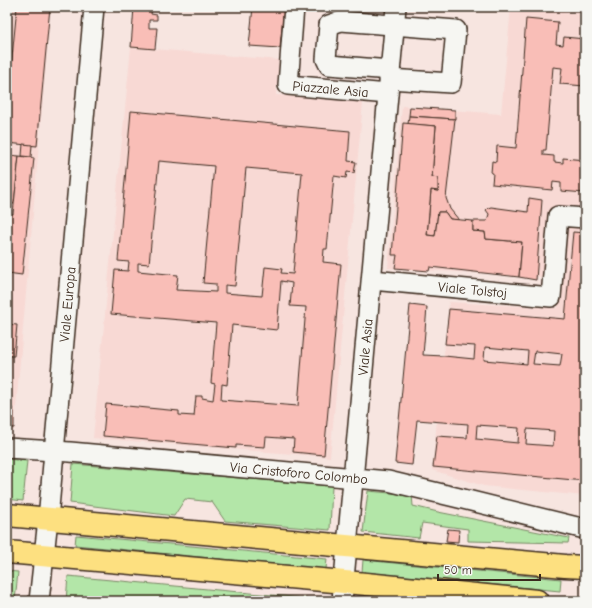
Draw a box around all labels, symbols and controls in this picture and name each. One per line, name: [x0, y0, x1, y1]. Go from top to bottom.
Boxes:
street label: Piazzale Asia: [292, 77, 369, 101]
street label: Viale Europa: [55, 266, 79, 343]
street label: Viale Tolstoj: [437, 278, 508, 301]
street label: Viale Asia: [354, 318, 376, 376]
street label: Via Cristoforo Colombo: [229, 458, 369, 488]
scale bar: [438, 556, 540, 582]
text: 50 m: [444, 563, 472, 577]

